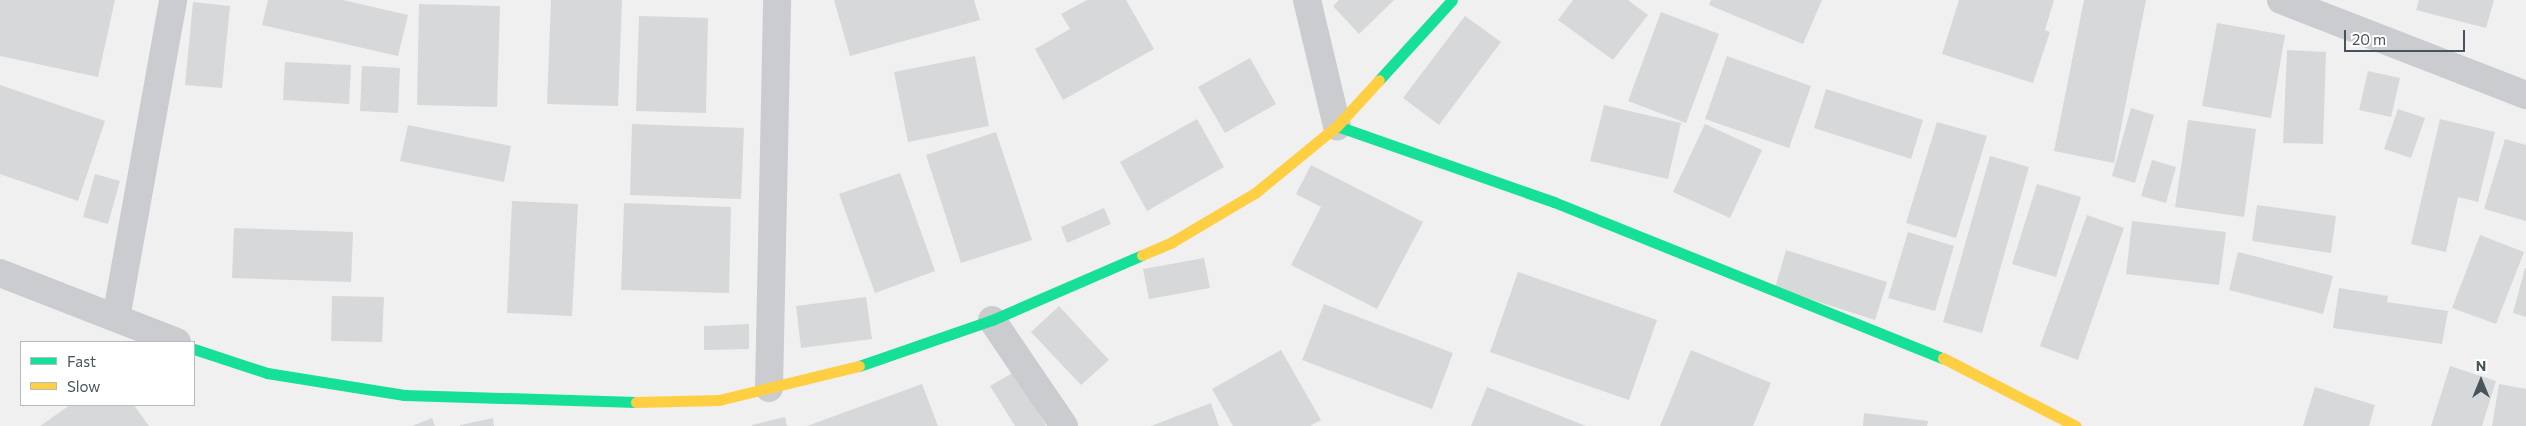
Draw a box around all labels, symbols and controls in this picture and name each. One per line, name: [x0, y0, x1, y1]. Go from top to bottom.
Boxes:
scale bar: [2346, 20, 2467, 52]
text: 20 m: [2352, 30, 2386, 48]
legend: [20, 341, 195, 406]
text: Fast: [67, 352, 96, 370]
north arrow: [2456, 356, 2506, 406]
text: N: [2476, 357, 2486, 374]
text: Slow: [67, 377, 100, 395]

